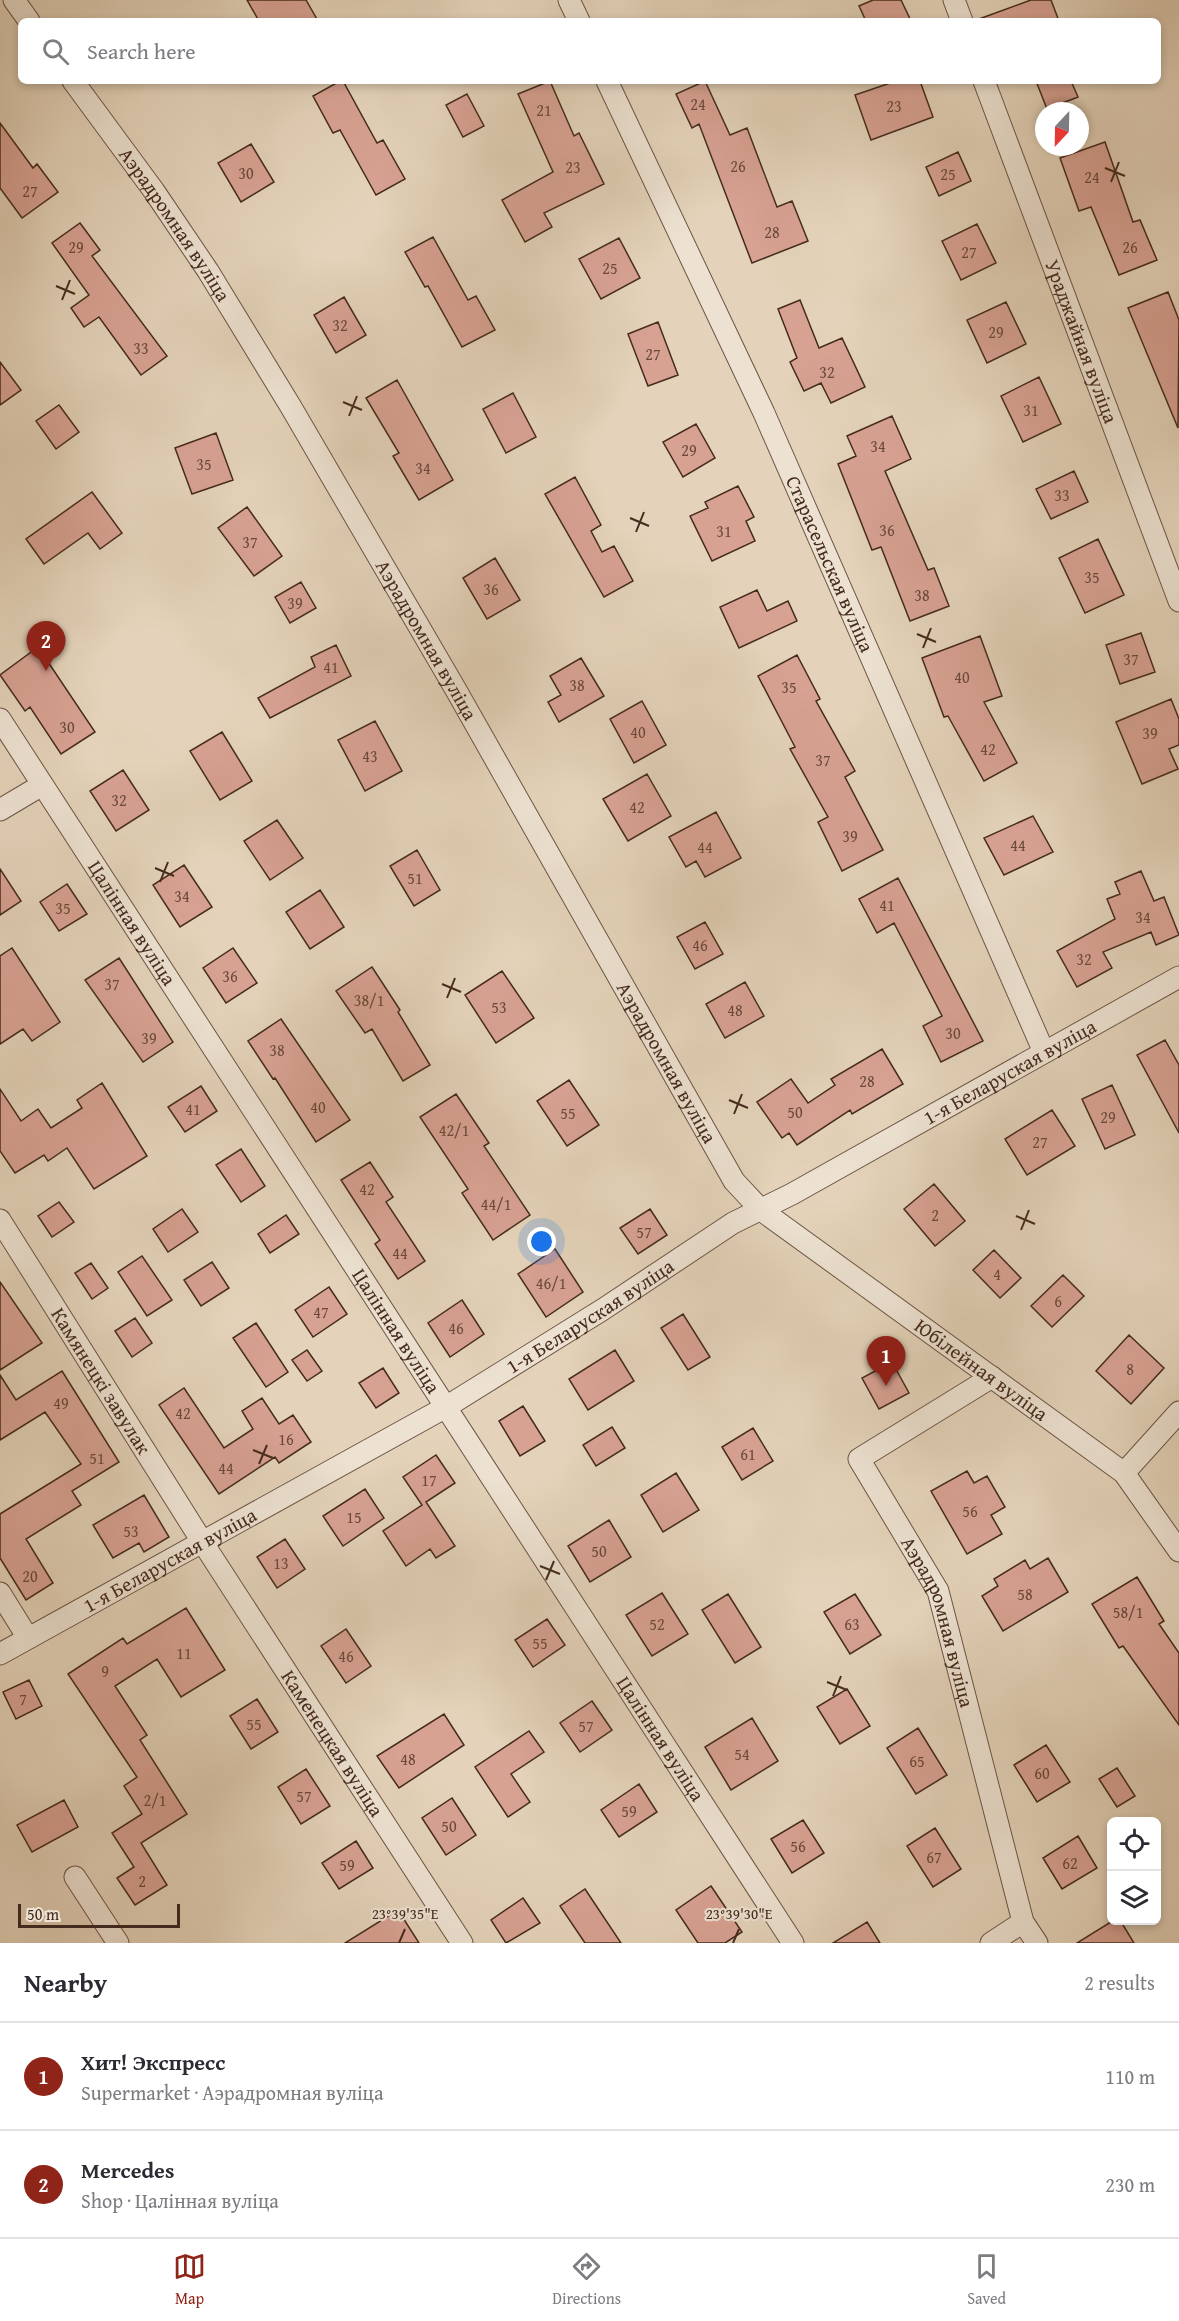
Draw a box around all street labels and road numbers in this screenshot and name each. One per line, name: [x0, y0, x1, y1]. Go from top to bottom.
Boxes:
street label: Аэрадромная вуліца: [112, 141, 238, 307]
street label: Ураджайная вуліца: [1038, 255, 1126, 428]
street label: Старасельская вуліца: [779, 471, 882, 657]
street label: Аэрадромная вуліца: [369, 554, 485, 726]
street label: Цалінная вуліца: [81, 854, 184, 991]
street label: Аэрадромная вуліца: [610, 976, 725, 1149]
street label: 1-я Беларуская вуліца: [918, 1011, 1102, 1132]
street label: 1-я Беларуская вуліца: [500, 1251, 680, 1380]
street label: Цалінная вуліца: [346, 1262, 448, 1399]
street label: Камянецкі завулак: [44, 1302, 159, 1460]
street label: Юбілейная вуліца: [909, 1311, 1055, 1428]
street label: 1-я Беларуская вуліца: [77, 1500, 262, 1619]
street label: Аэрадромная вуліца: [894, 1530, 982, 1711]
street label: Каменецкая вуліца: [275, 1664, 392, 1823]
street label: Цалінная вуліца: [610, 1670, 713, 1807]

